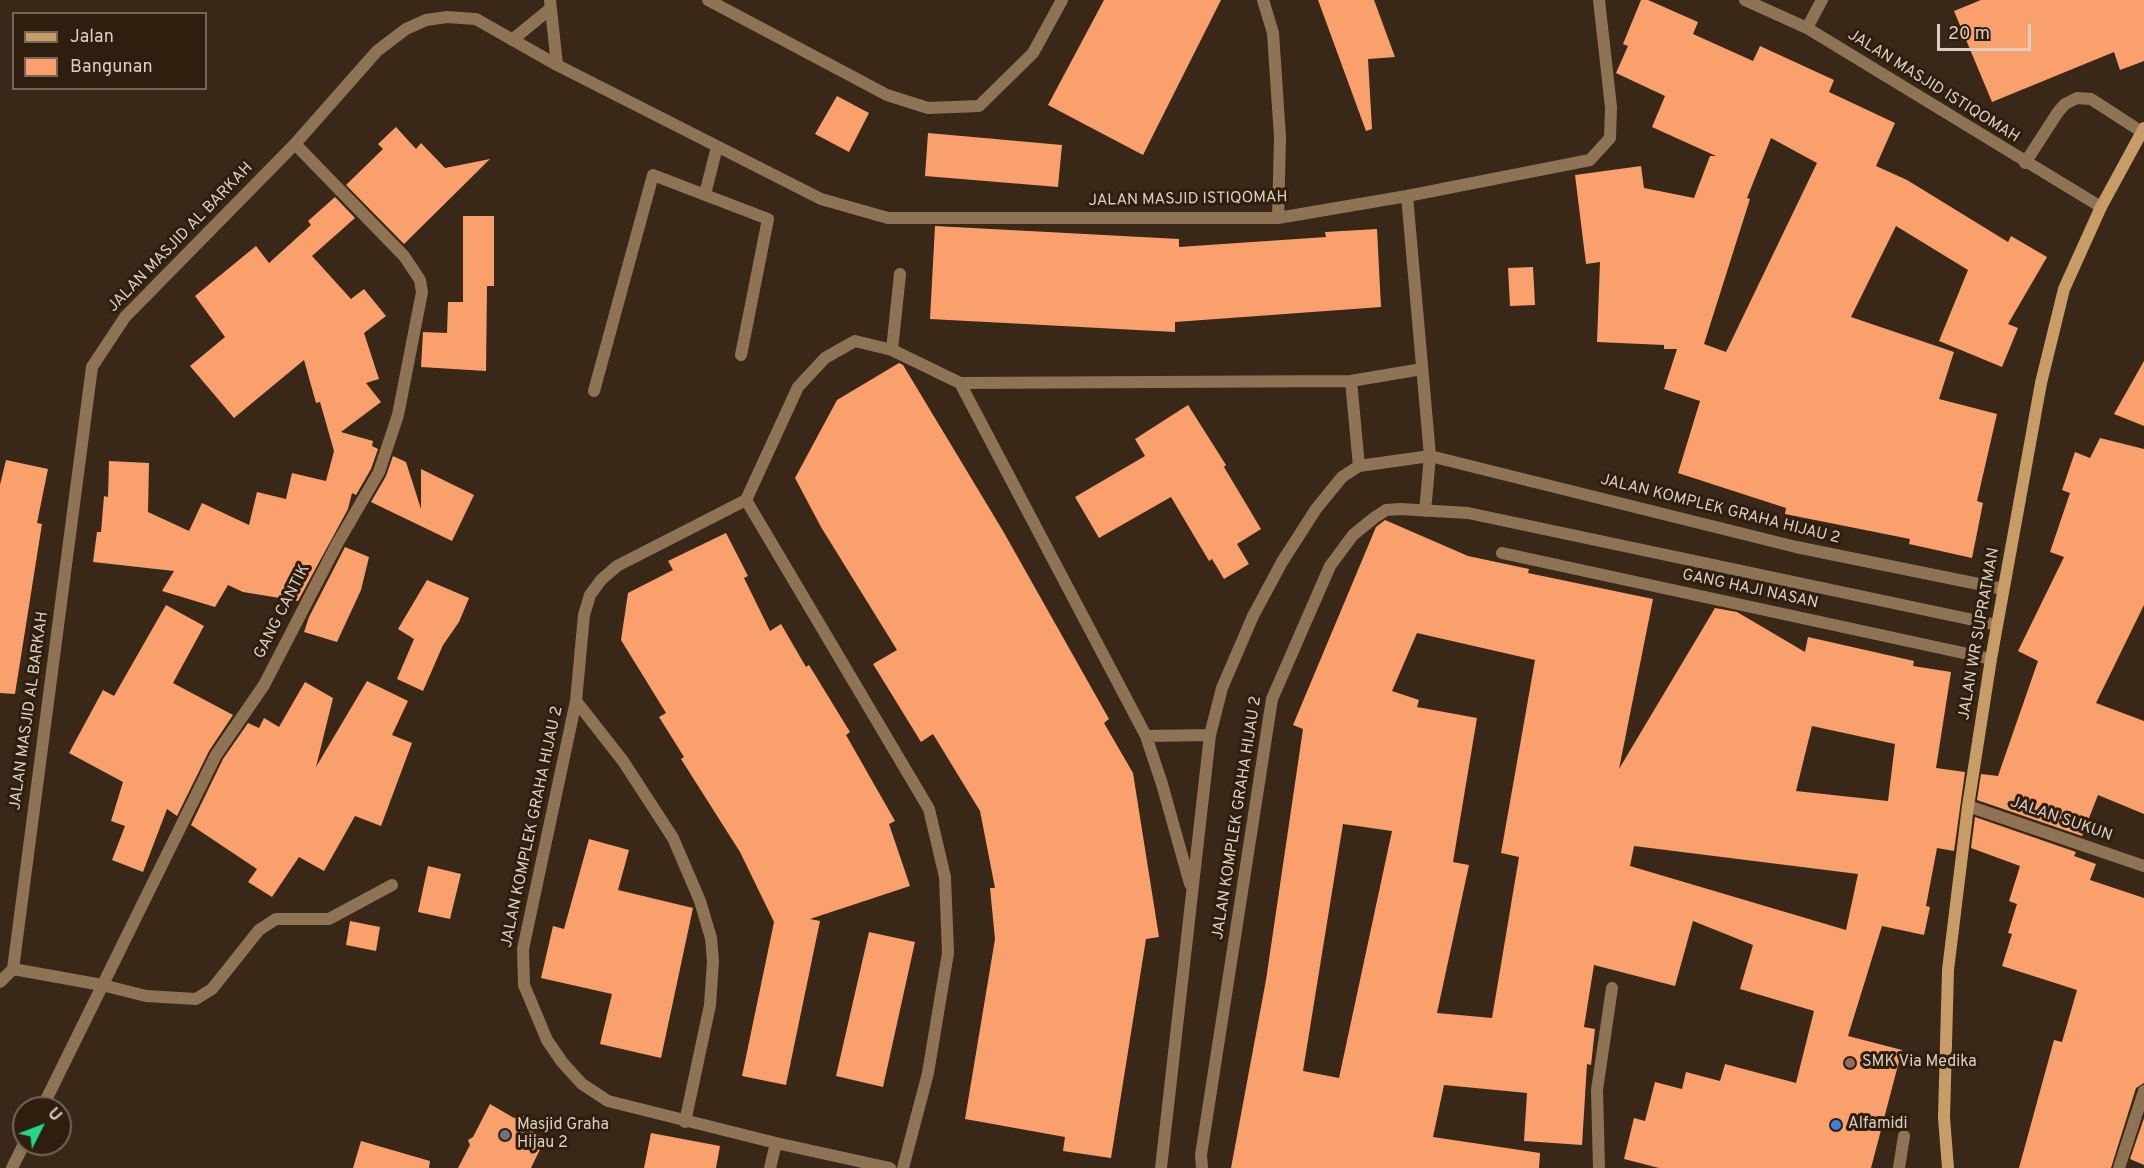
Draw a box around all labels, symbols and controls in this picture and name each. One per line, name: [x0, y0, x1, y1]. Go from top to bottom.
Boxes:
legend: [12, 12, 207, 90]
scale bar: [1940, 12, 2034, 50]
text: 20 m: [1948, 23, 1990, 46]
text: Jalan: [70, 26, 114, 49]
street label: JALAN MASJID ISTIQOMAH: [1843, 26, 2023, 148]
text: Bangunan: [70, 56, 153, 79]
street label: JALAN MASJID AL BARKAH: [104, 159, 258, 317]
street label: JALAN MASJID ISTIQOMAH: [1088, 189, 1288, 211]
street label: JALAN KOMPLEK GRAHA HIJAU 2: [1598, 471, 1842, 549]
street label: JALAN WR SUPRATMAN: [1955, 546, 2005, 722]
street label: GANG CANTIK: [251, 562, 315, 662]
street label: GANG HAJI NASAN: [1680, 566, 1820, 614]
street label: JALAN MASJID AL BARKAH: [7, 610, 53, 812]
street label: JALAN KOMPLEK GRAHA HIJAU 2: [1209, 695, 1267, 941]
street label: JALAN KOMPLEK GRAHA HIJAU 2: [498, 704, 568, 950]
street label: JALAN SUKUN: [2007, 794, 2115, 846]
place label: SMK Via Medika: [1862, 1053, 1977, 1073]
marker: SMK Via Medika: [1843, 1056, 1857, 1070]
north arrow: [12, 1096, 72, 1156]
text: U: [43, 1104, 65, 1126]
place label: Alfamidi: [1848, 1115, 1908, 1135]
place label: Masjid Graha Hijau 2: [517, 1116, 609, 1154]
marker: Alfamidi: [1829, 1118, 1843, 1132]
marker: Masjid Graha Hijau 2: [498, 1128, 512, 1142]

